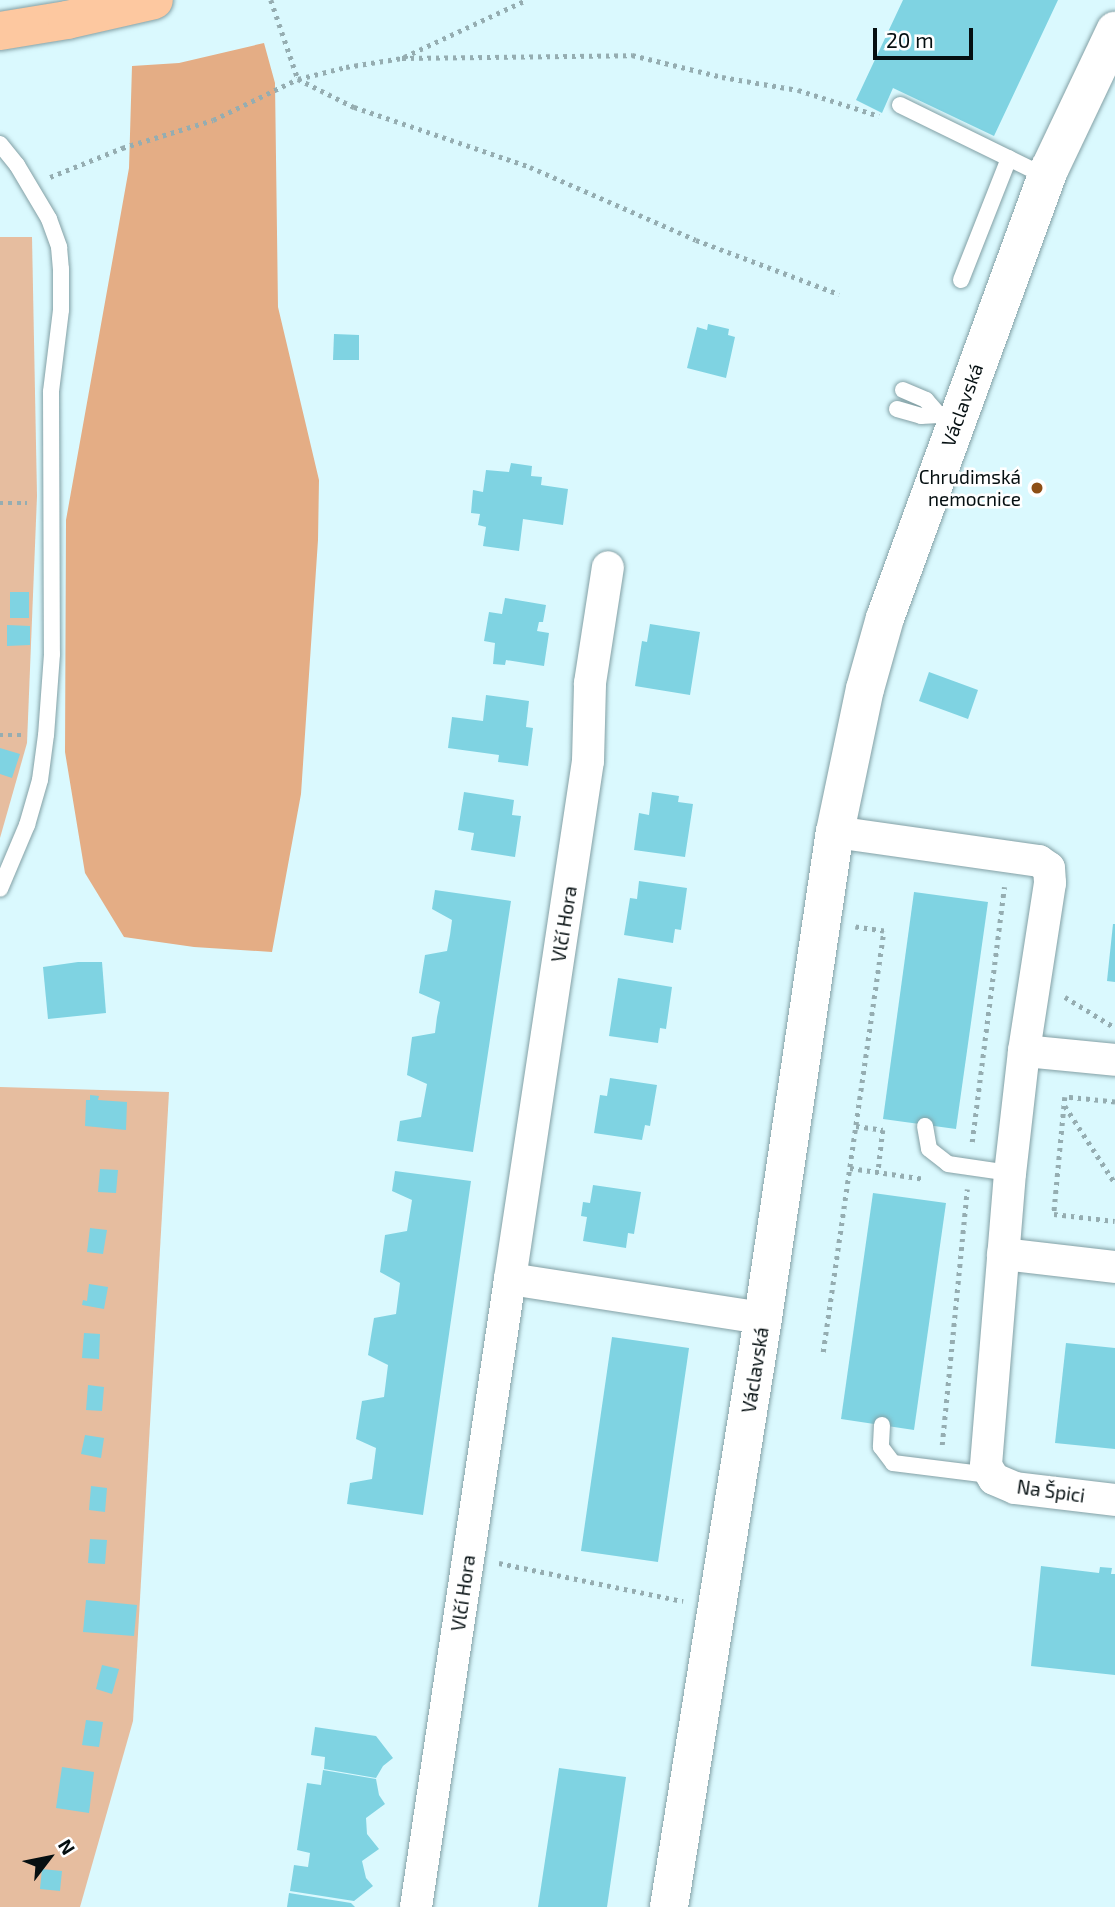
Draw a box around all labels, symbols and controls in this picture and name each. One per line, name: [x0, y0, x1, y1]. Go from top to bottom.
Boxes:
scale bar: [877, 14, 977, 58]
text: 20 m: [886, 27, 934, 52]
street label: Václavská: [936, 360, 988, 450]
place label: Chrudimská nemocnice: [919, 466, 1021, 510]
marker: Chrudimská nemocnice: [1027, 478, 1047, 498]
street label: Vlčí Hora: [547, 884, 581, 964]
street label: Václavská: [737, 1325, 773, 1415]
street label: Na Špici: [1016, 1475, 1086, 1507]
street label: Vlčí Hora: [446, 1553, 480, 1633]
north arrow: [14, 1823, 84, 1893]
text: N: [54, 1835, 81, 1859]

